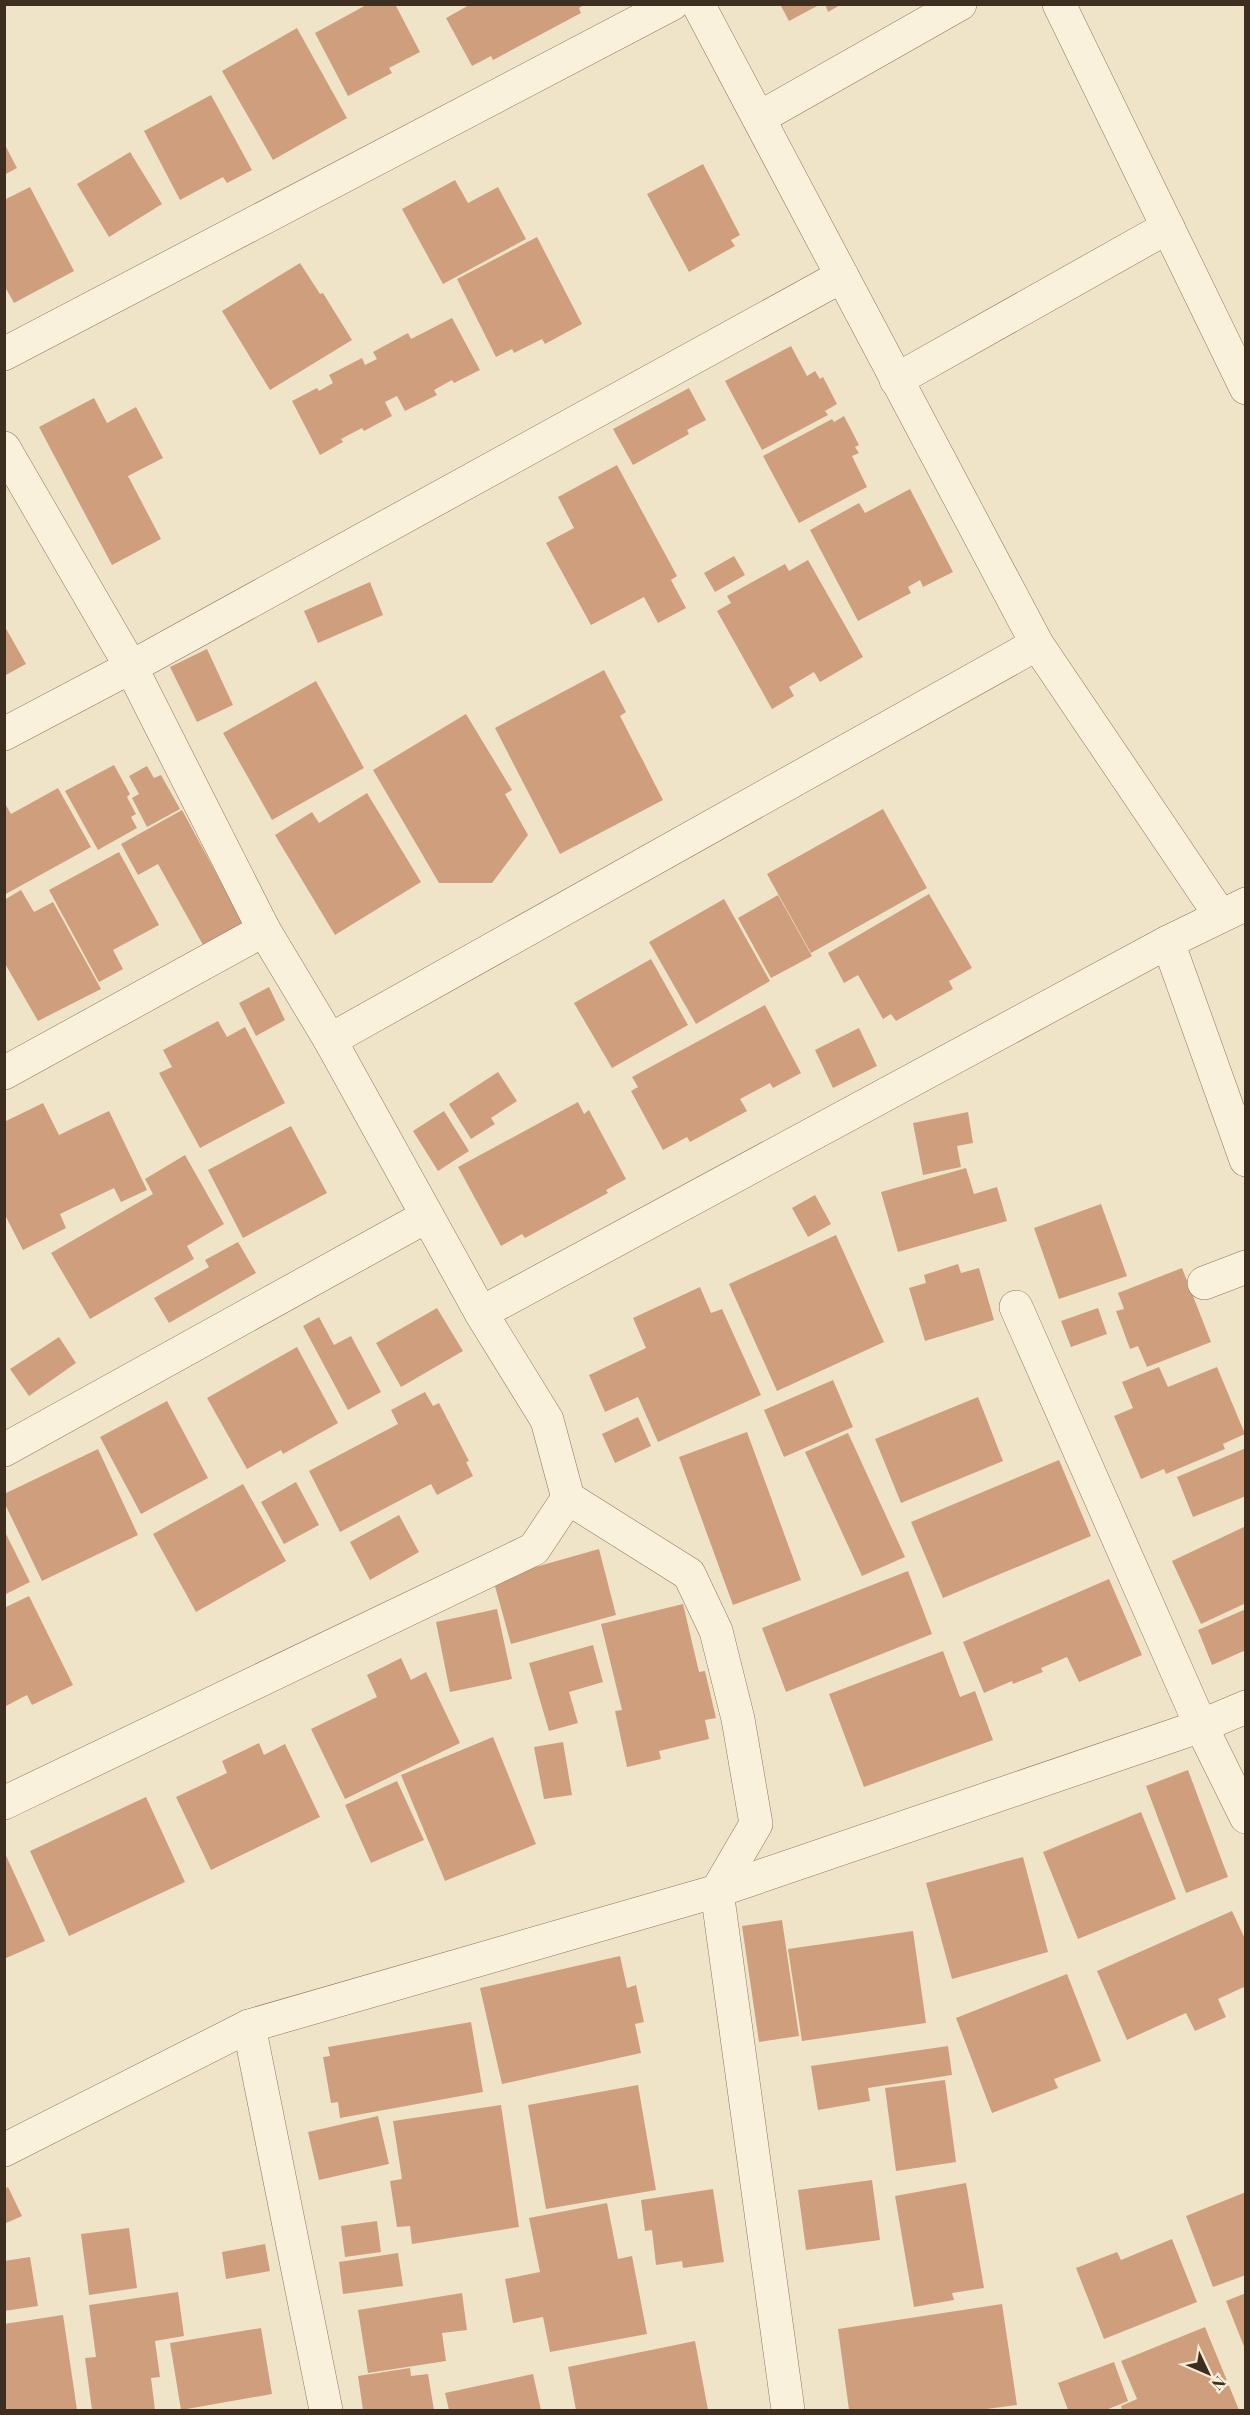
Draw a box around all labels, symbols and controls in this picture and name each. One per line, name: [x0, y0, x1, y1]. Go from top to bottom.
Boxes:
north arrow: [1178, 2343, 1238, 2403]
text: N: [1207, 2372, 1231, 2396]

